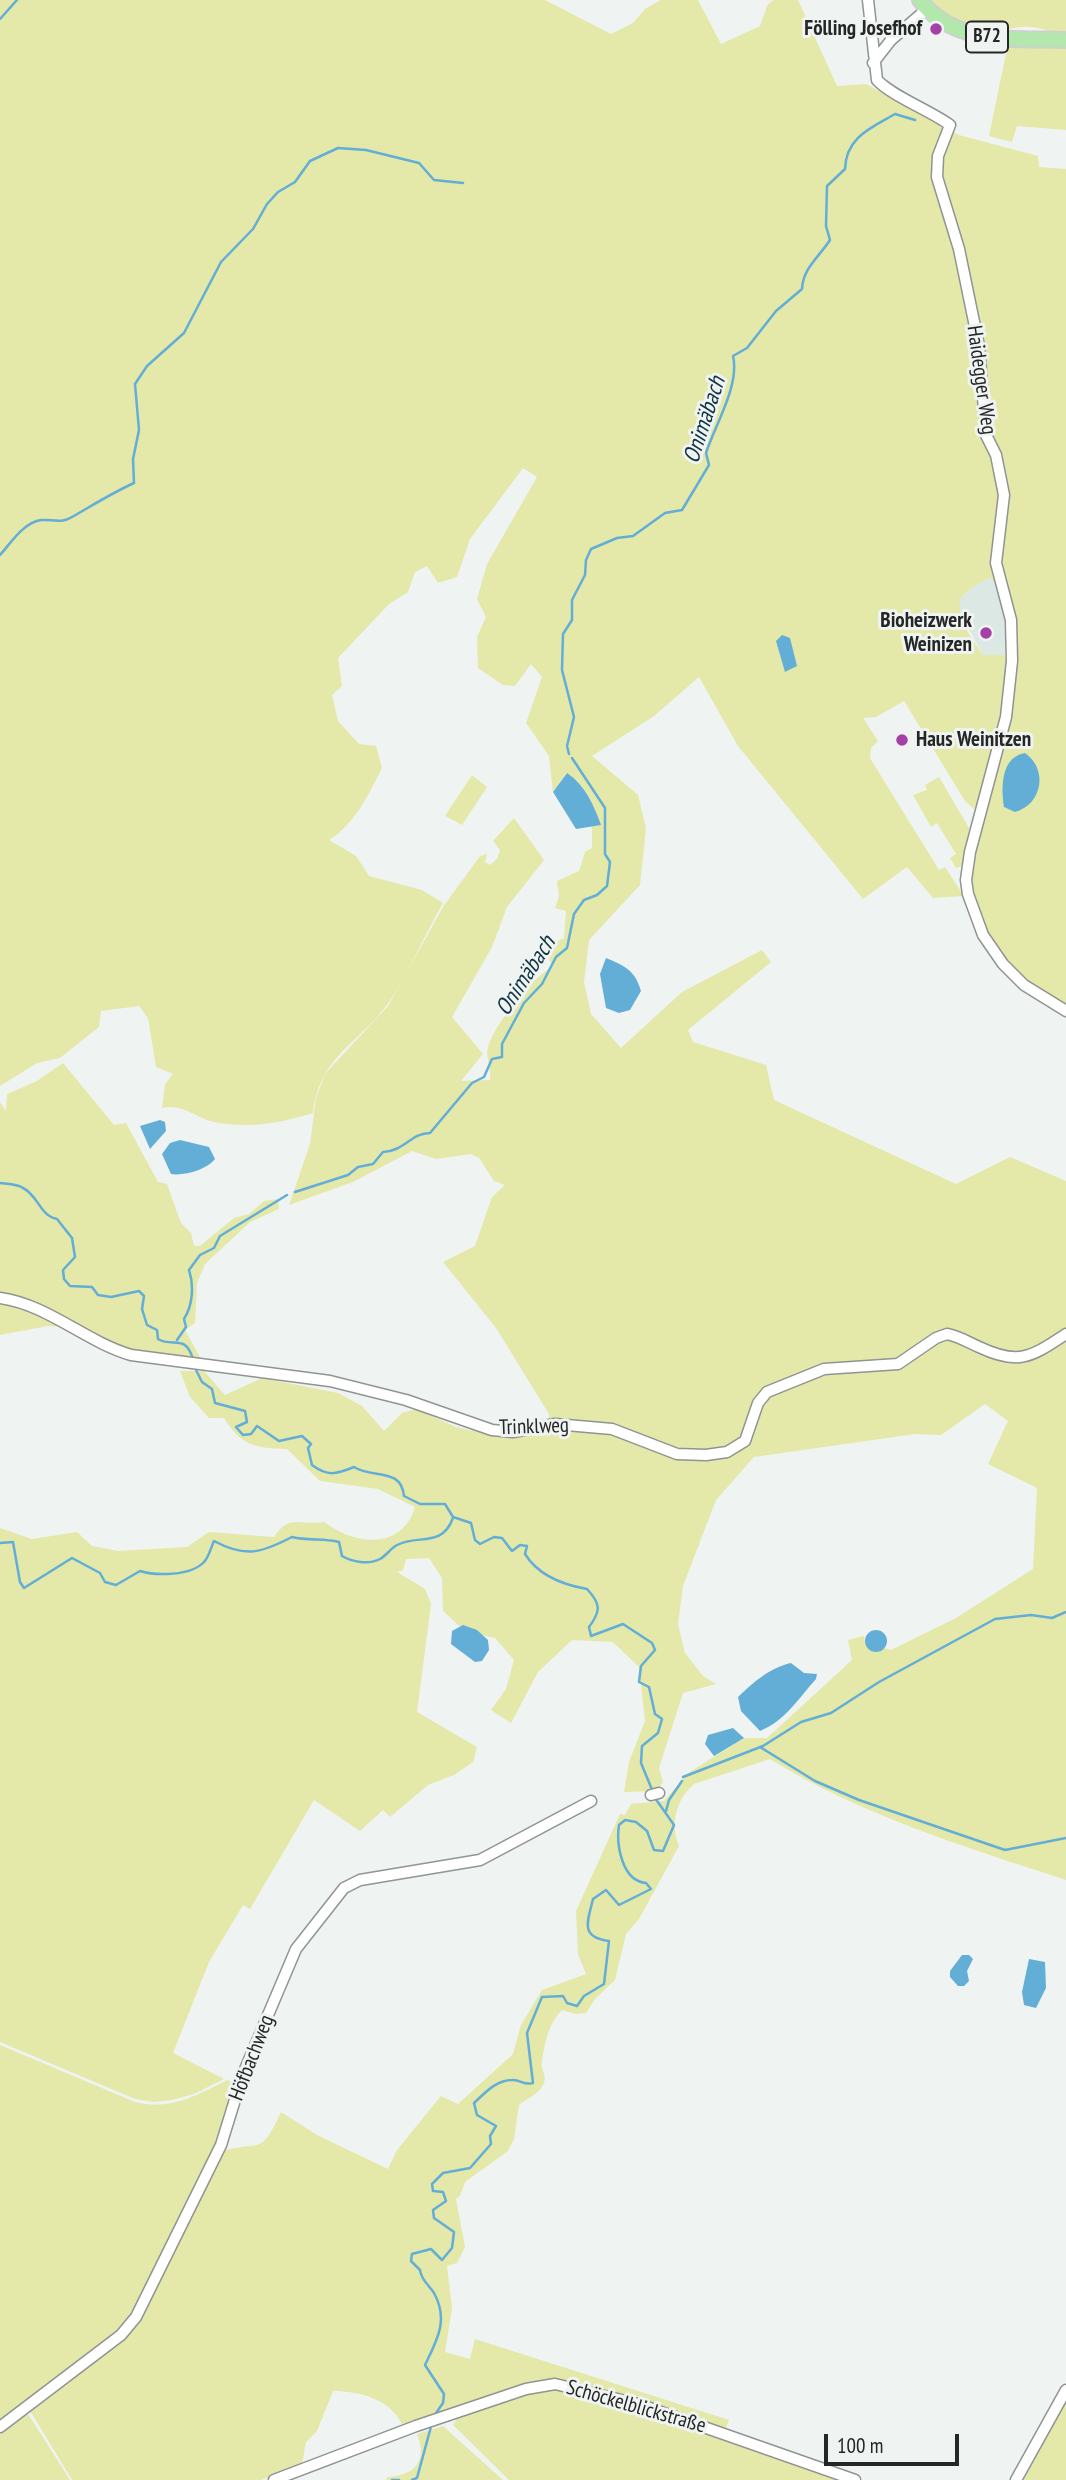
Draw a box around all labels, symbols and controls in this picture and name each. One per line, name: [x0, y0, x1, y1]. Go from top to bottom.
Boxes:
place label: Fölling Josefhof: [804, 16, 922, 42]
marker: Fölling Josefhof: [928, 21, 944, 37]
road number: B72: [966, 22, 1008, 52]
street label: Haidegger Weg: [961, 324, 1001, 436]
water label: Onimäbach: [678, 373, 732, 467]
place label: Bioheizwerk Weinizen: [880, 608, 972, 658]
marker: Bioheizwerk Weinizen: [978, 625, 994, 641]
place label: Haus Weinitzen: [916, 727, 1031, 753]
marker: Haus Weinitzen: [894, 732, 910, 748]
water label: Onimäbach: [490, 931, 562, 1021]
street label: Trinklweg: [499, 1413, 569, 1441]
street label: Höfbachweg: [224, 2012, 280, 2104]
street label: Schöckelblickstraße: [563, 2375, 709, 2439]
scale bar: [828, 2420, 963, 2464]
text: 100 m: [837, 2432, 883, 2459]

